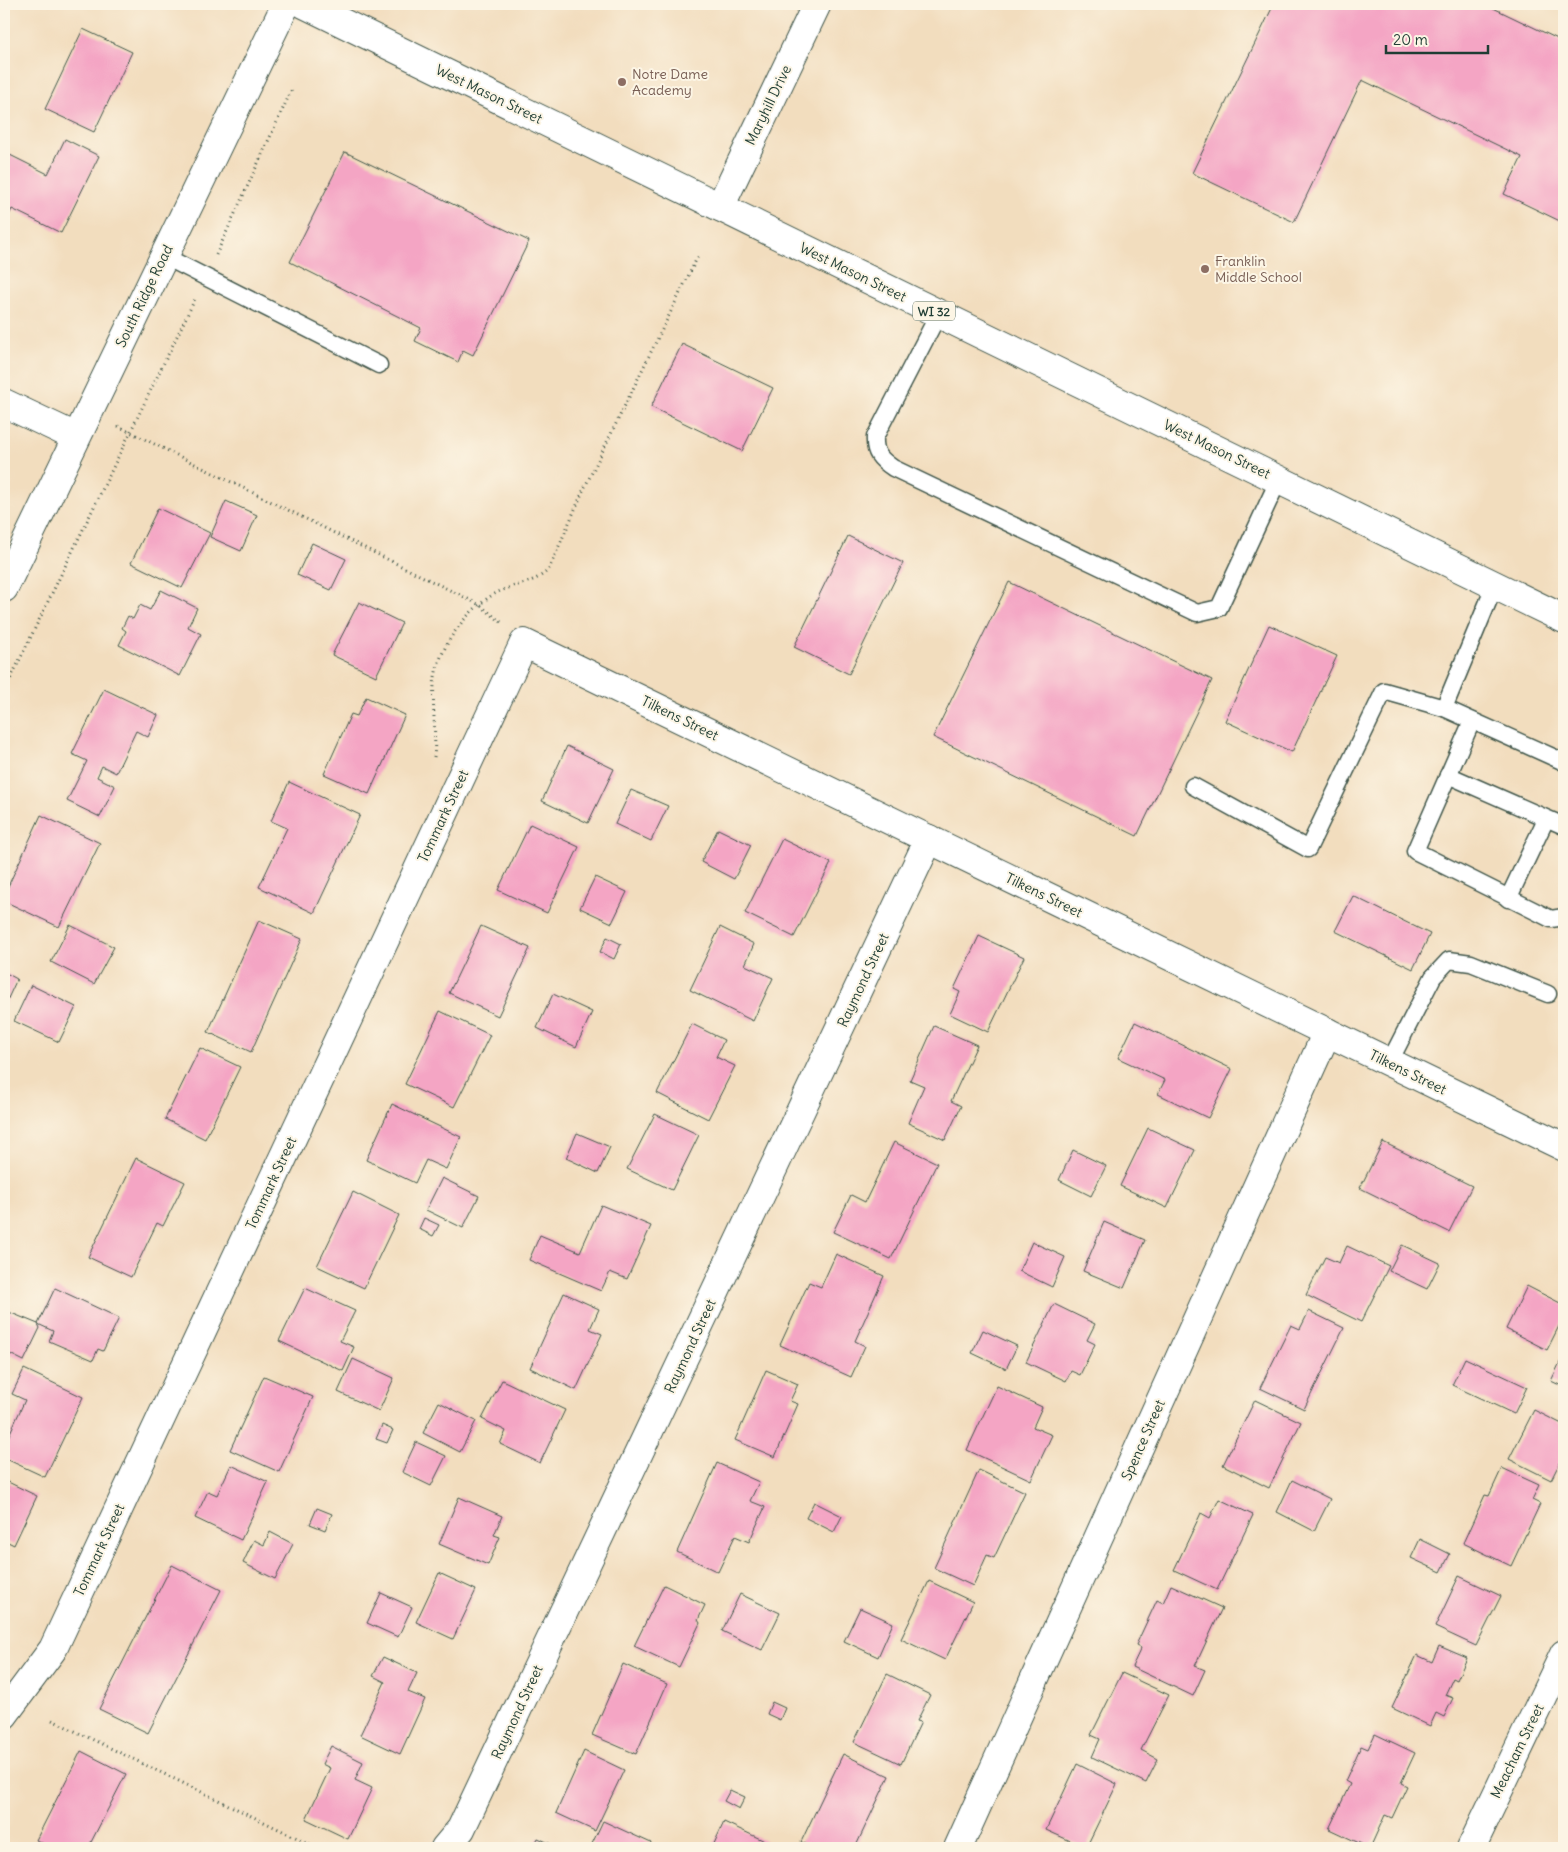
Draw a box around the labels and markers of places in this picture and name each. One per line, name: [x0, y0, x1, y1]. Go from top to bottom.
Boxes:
place label: Notre Dame Academy: [632, 65, 708, 99]
marker: Notre Dame Academy: [616, 76, 628, 88]
place label: Franklin Middle School: [1215, 252, 1302, 286]
marker: Franklin Middle School: [1199, 263, 1211, 275]

